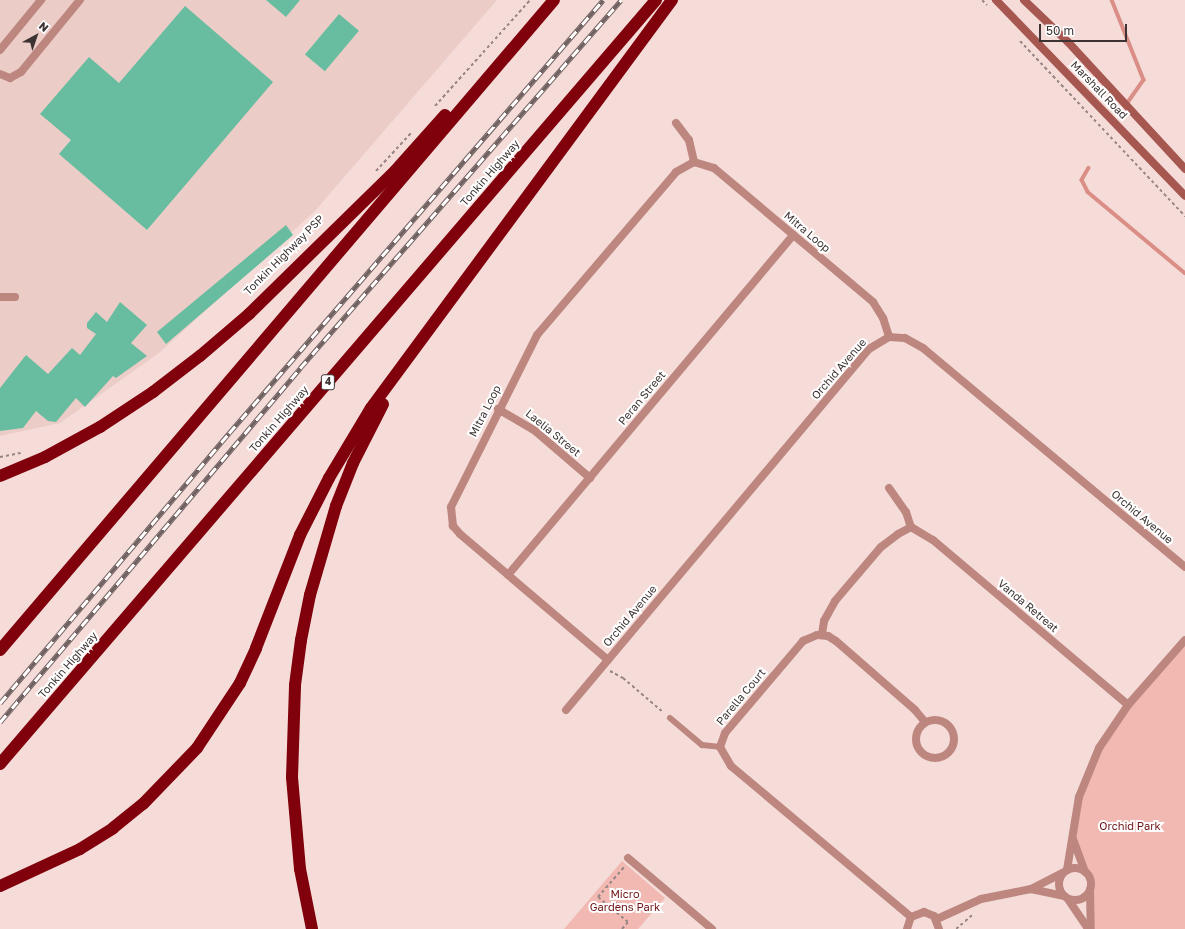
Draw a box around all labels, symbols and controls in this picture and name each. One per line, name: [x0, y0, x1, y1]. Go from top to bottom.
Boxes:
north arrow: [16, 16, 56, 56]
scale bar: [1041, 16, 1129, 42]
text: N: [37, 19, 51, 34]
text: 50 m: [1046, 23, 1074, 38]
street label: Marshall Road: [1068, 58, 1130, 122]
street label: Tonkin Highway: [458, 137, 522, 209]
street label: Mitra Loop: [781, 209, 833, 255]
street label: Tonkin Highway PSP: [241, 212, 327, 298]
street label: Orchid Avenue: [809, 336, 869, 402]
street label: Peran Street: [616, 368, 668, 428]
road number: 4: [320, 374, 336, 390]
street label: Tonkin Highway: [247, 383, 311, 455]
street label: Mitra Loop: [466, 383, 504, 439]
street label: Laelia Street: [523, 407, 583, 459]
street label: Orchid Avenue: [1109, 487, 1175, 547]
street label: Vanda Retreat: [995, 577, 1061, 635]
street label: Orchid Avenue: [600, 583, 660, 649]
street label: Tonkin Highway: [36, 629, 100, 701]
street label: Parella Court: [714, 666, 768, 728]
park label: Orchid Park: [1099, 819, 1161, 833]
park label: Micro Gardens Park: [590, 888, 660, 914]

